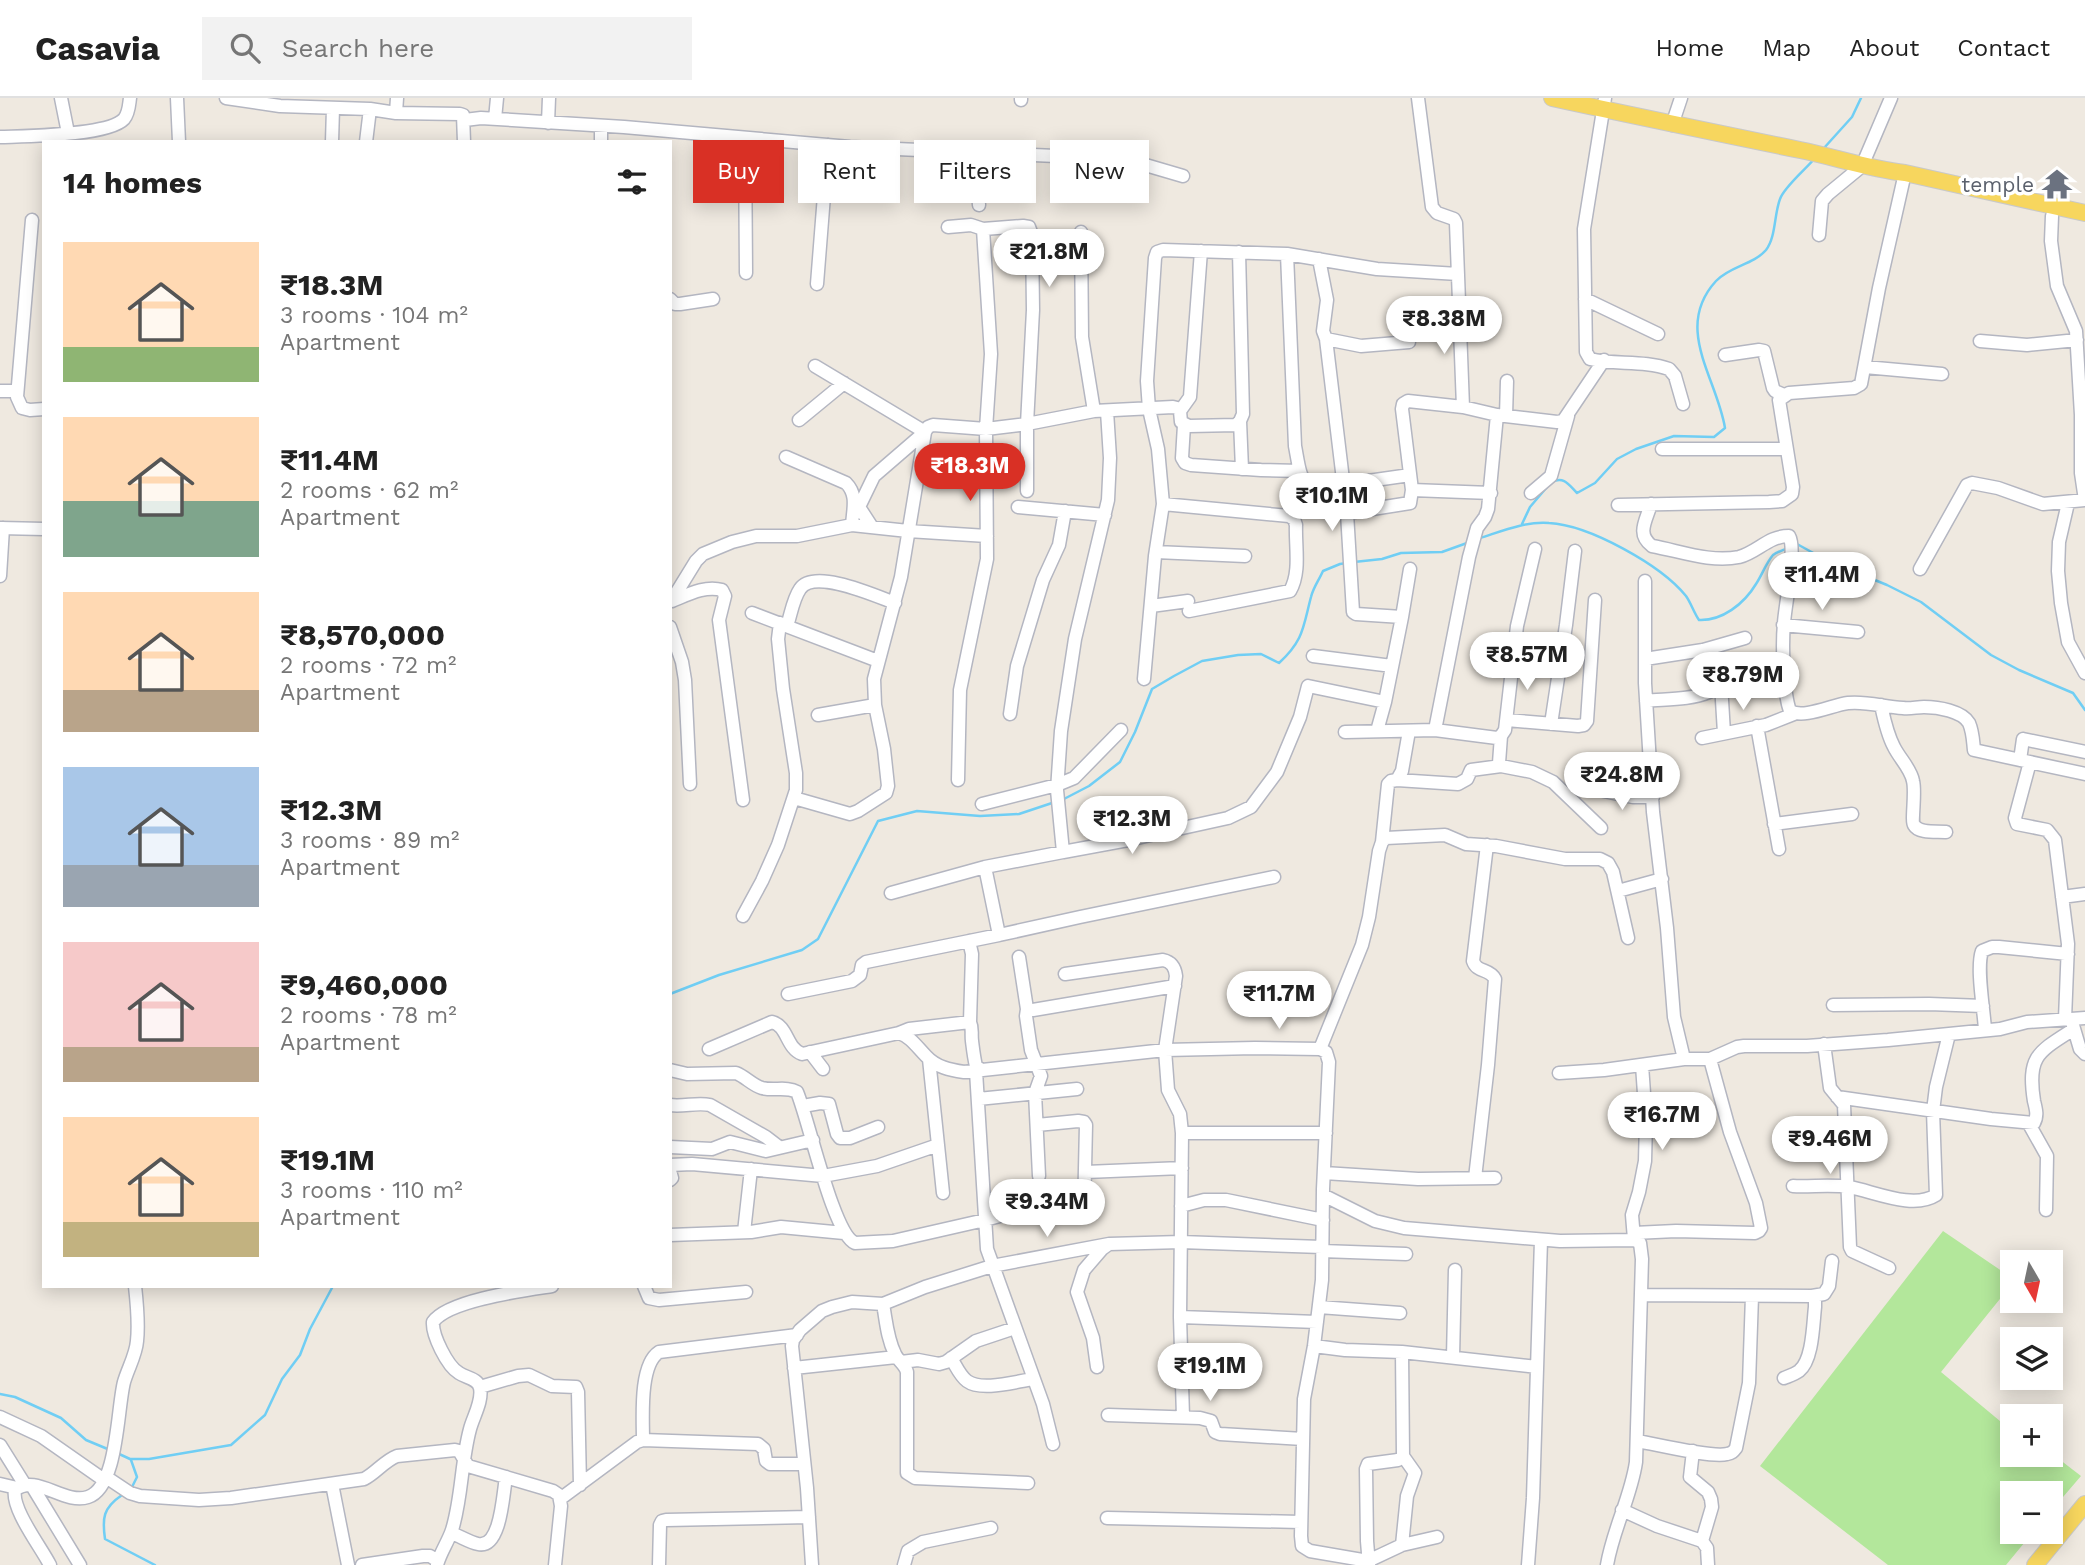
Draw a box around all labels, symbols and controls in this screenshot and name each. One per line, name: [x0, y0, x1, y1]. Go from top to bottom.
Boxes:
search box: [202, 17, 692, 80]
text: Casavia: [35, 29, 160, 68]
icon: search: [226, 29, 264, 67]
text: Search here: [282, 33, 434, 63]
text: Home: [1656, 34, 1724, 62]
text: Map: [1762, 34, 1811, 62]
text: About: [1849, 34, 1919, 62]
text: Contact: [1957, 34, 2050, 62]
chip: Buy: [693, 140, 784, 203]
chip: Rent: [798, 140, 900, 203]
chip: Filters: [914, 140, 1036, 203]
chip: New: [1050, 140, 1149, 203]
icon: filters: [613, 163, 651, 201]
text: 14 homes: [63, 165, 202, 200]
temple icon: temple: [2040, 167, 2074, 201]
place label: temple: [1961, 172, 2034, 197]
pin: ₹21.8M: [992, 230, 1106, 289]
text: ₹21.8M: [1009, 238, 1089, 265]
text: ₹18.3M: [280, 267, 384, 302]
icon: home: [119, 270, 203, 354]
pin: ₹8.38M: [1387, 296, 1501, 356]
text: 3 rooms · 104 m²: [280, 302, 468, 329]
text: ₹8.38M: [1402, 305, 1486, 332]
text: Apartment: [280, 329, 400, 356]
text: ₹11.4M: [280, 442, 379, 477]
pin: ₹18.3M: [913, 444, 1027, 503]
icon: home: [119, 445, 203, 529]
text: ₹18.3M: [930, 452, 1010, 479]
pin: ₹10.1M: [1275, 474, 1389, 533]
text: 2 rooms · 62 m²: [280, 477, 458, 504]
text: ₹10.1M: [1295, 482, 1369, 509]
text: Apartment: [280, 504, 400, 531]
pin: ₹11.4M: [1765, 552, 1879, 612]
text: ₹11.4M: [1784, 561, 1860, 588]
text: ₹8,570,000: [280, 617, 445, 652]
icon: home: [119, 620, 203, 704]
pin: ₹8.57M: [1470, 632, 1584, 692]
text: ₹8.57M: [1486, 641, 1568, 668]
text: 2 rooms · 72 m²: [280, 652, 456, 679]
pin: ₹8.79M: [1686, 652, 1800, 712]
text: ₹8.79M: [1702, 661, 1784, 688]
text: Apartment: [280, 679, 400, 706]
pin: ₹24.8M: [1565, 752, 1679, 812]
text: ₹24.8M: [1580, 761, 1664, 788]
text: ₹12.3M: [280, 792, 383, 827]
icon: home: [119, 795, 203, 879]
pin: ₹12.3M: [1075, 796, 1189, 856]
text: ₹12.3M: [1093, 805, 1171, 832]
text: 3 rooms · 89 m²: [280, 827, 459, 854]
text: Apartment: [280, 854, 400, 881]
text: ₹9,460,000: [280, 967, 448, 1002]
icon: home: [119, 970, 203, 1054]
pin: ₹11.7M: [1222, 972, 1336, 1031]
text: ₹11.7M: [1243, 980, 1315, 1007]
text: 2 rooms · 78 m²: [280, 1002, 457, 1029]
text: Apartment: [280, 1029, 400, 1056]
pin: ₹16.7M: [1605, 1093, 1719, 1152]
text: ₹16.7M: [1624, 1101, 1700, 1128]
pin: ₹9.46M: [1773, 1116, 1887, 1176]
text: ₹9.46M: [1788, 1125, 1872, 1152]
text: ₹19.1M: [280, 1142, 375, 1177]
icon: home: [119, 1145, 203, 1229]
text: 3 rooms · 110 m²: [280, 1177, 463, 1204]
pin: ₹9.34M: [990, 1180, 1104, 1239]
text: ₹9.34M: [1005, 1188, 1089, 1215]
text: Apartment: [280, 1204, 400, 1231]
north arrow: [2000, 1250, 2063, 1312]
map controls: [2000, 1250, 2063, 1544]
button: layers: [2000, 1327, 2063, 1390]
pin: ₹19.1M: [1153, 1344, 1267, 1403]
text: ₹19.1M: [1174, 1352, 1246, 1379]
button: +: [2000, 1404, 2063, 1467]
button: −: [2000, 1481, 2063, 1544]

